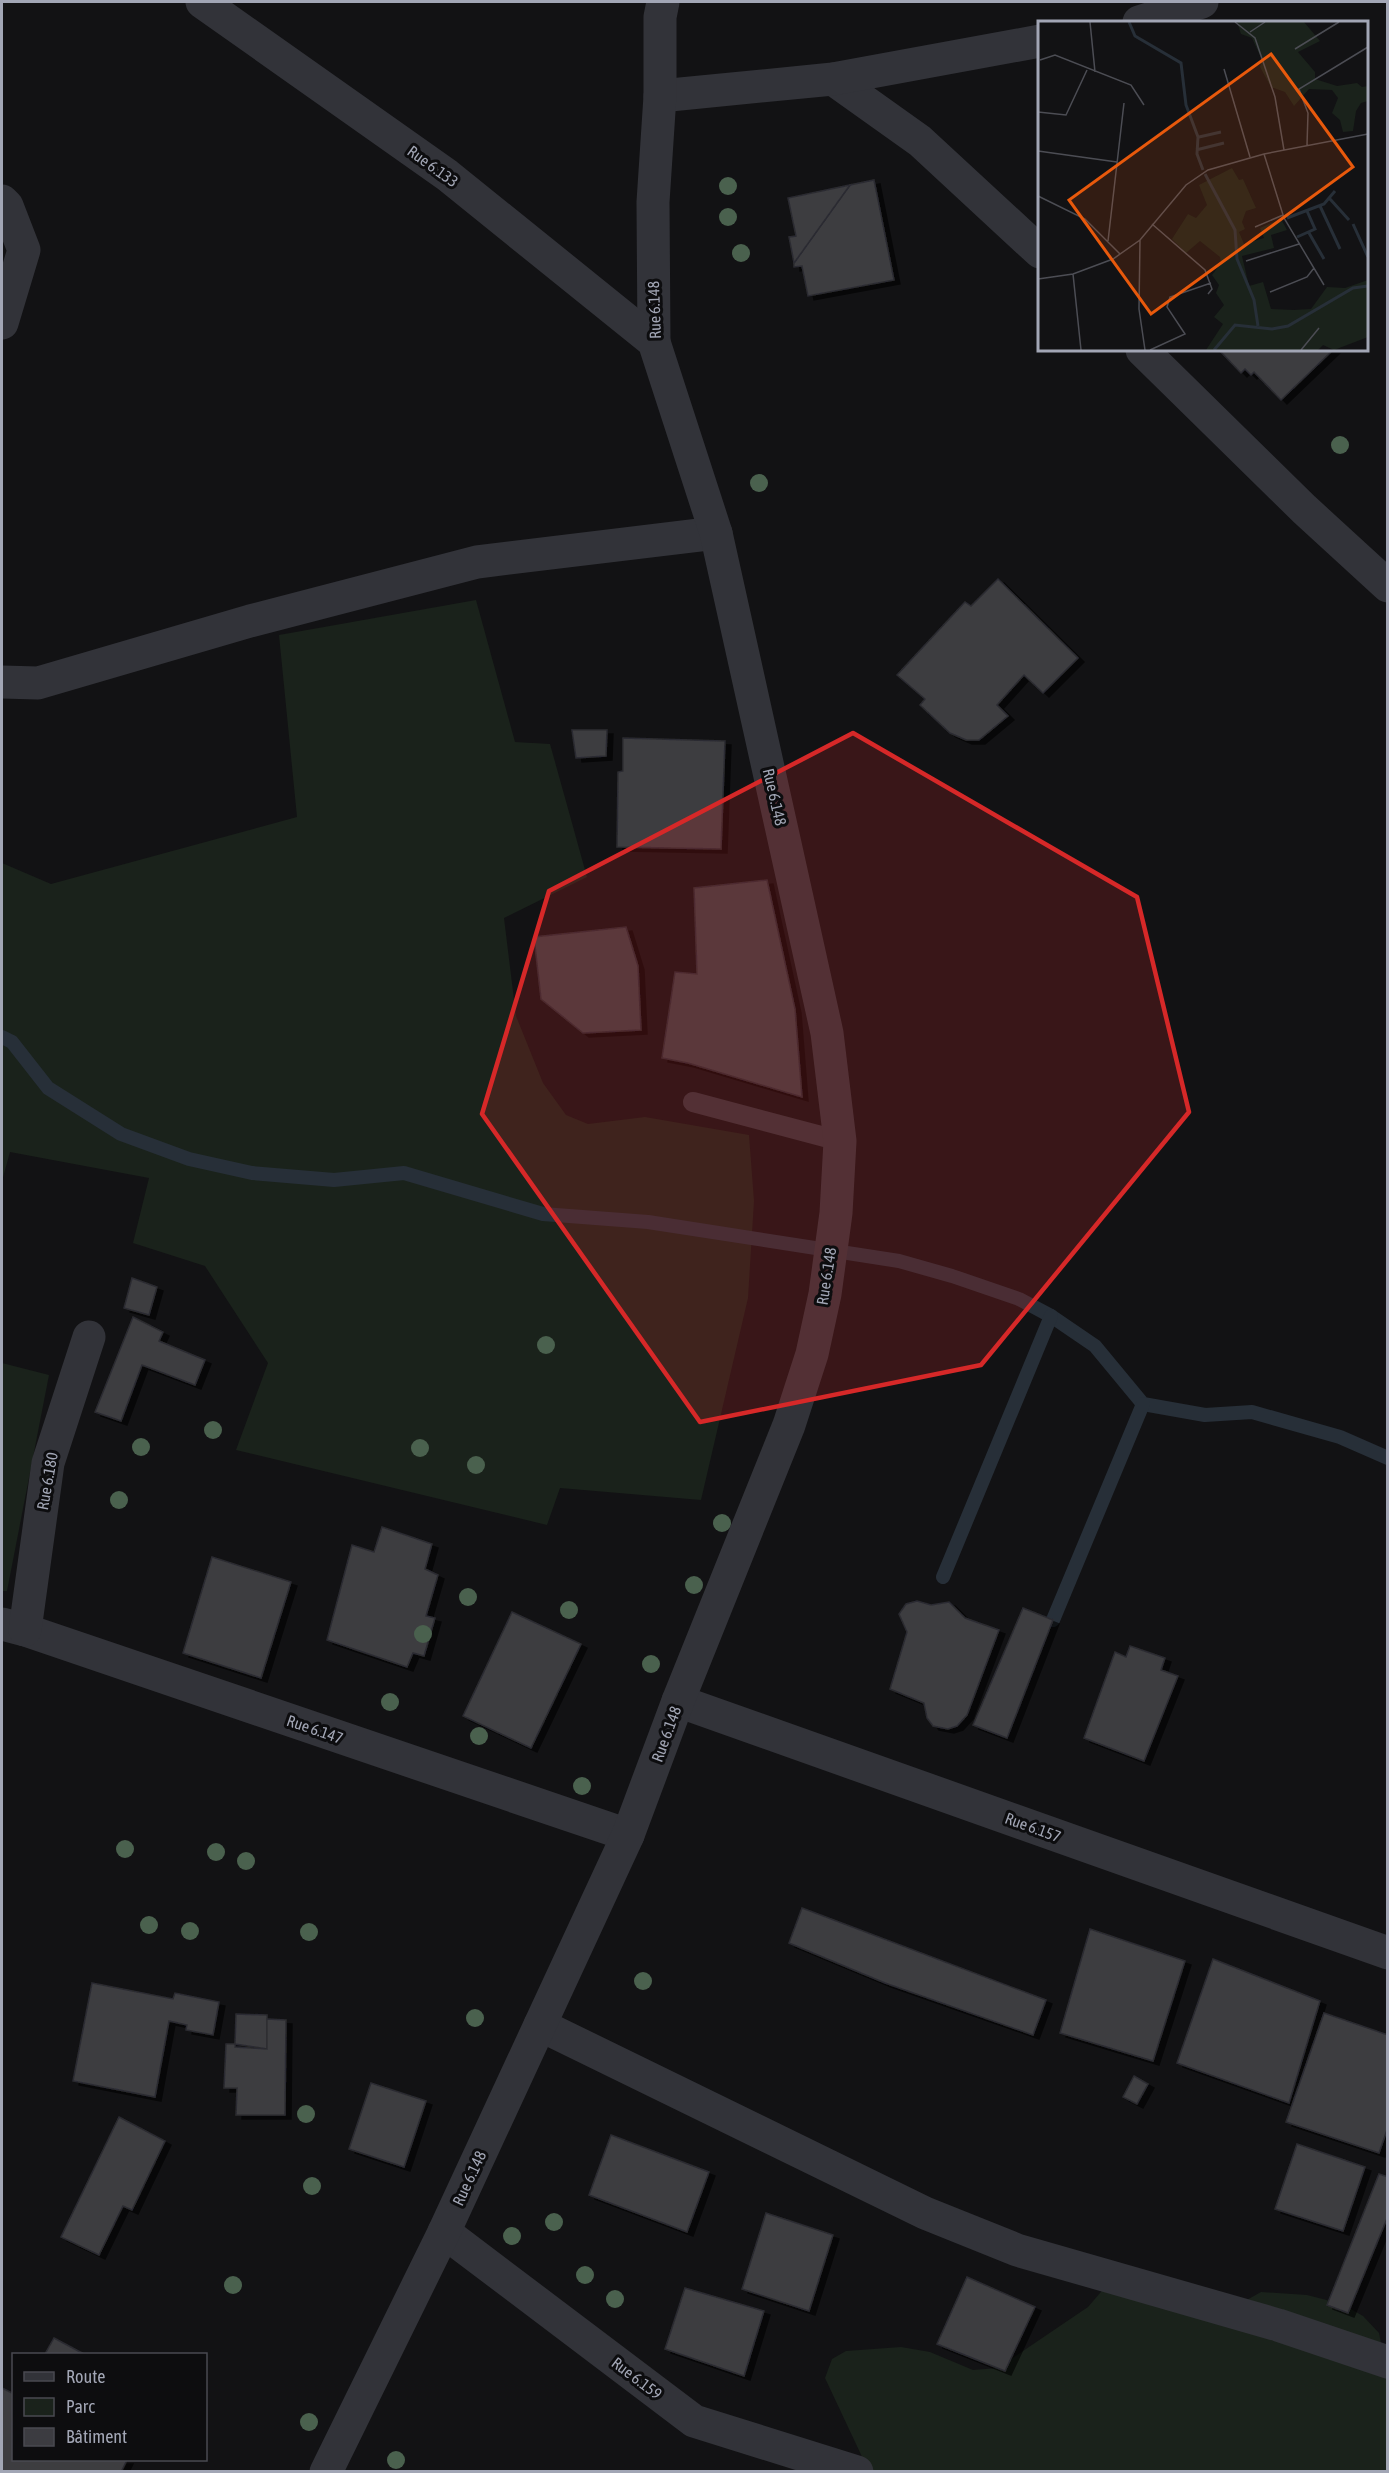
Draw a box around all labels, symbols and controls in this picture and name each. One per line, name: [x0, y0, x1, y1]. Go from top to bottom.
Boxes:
inset map: [1038, 21, 1368, 351]
street label: Rue 6.133: [404, 142, 462, 190]
street label: Rue 6.148: [644, 281, 664, 339]
street label: Rue 6.148: [760, 767, 790, 827]
street label: Rue 6.148: [813, 1246, 839, 1306]
street label: Rue 6.180: [33, 1451, 61, 1511]
street label: Rue 6.148: [648, 1704, 684, 1764]
street label: Rue 6.147: [285, 1711, 345, 1747]
street label: Rue 6.157: [1003, 1809, 1063, 1845]
street label: Rue 6.148: [449, 2148, 489, 2208]
legend: [12, 2353, 207, 2461]
street label: Rue 6.159: [608, 2353, 666, 2403]
text: Route: [66, 2366, 105, 2387]
text: Parc: [66, 2396, 95, 2417]
text: Bâtiment: [66, 2426, 127, 2447]

